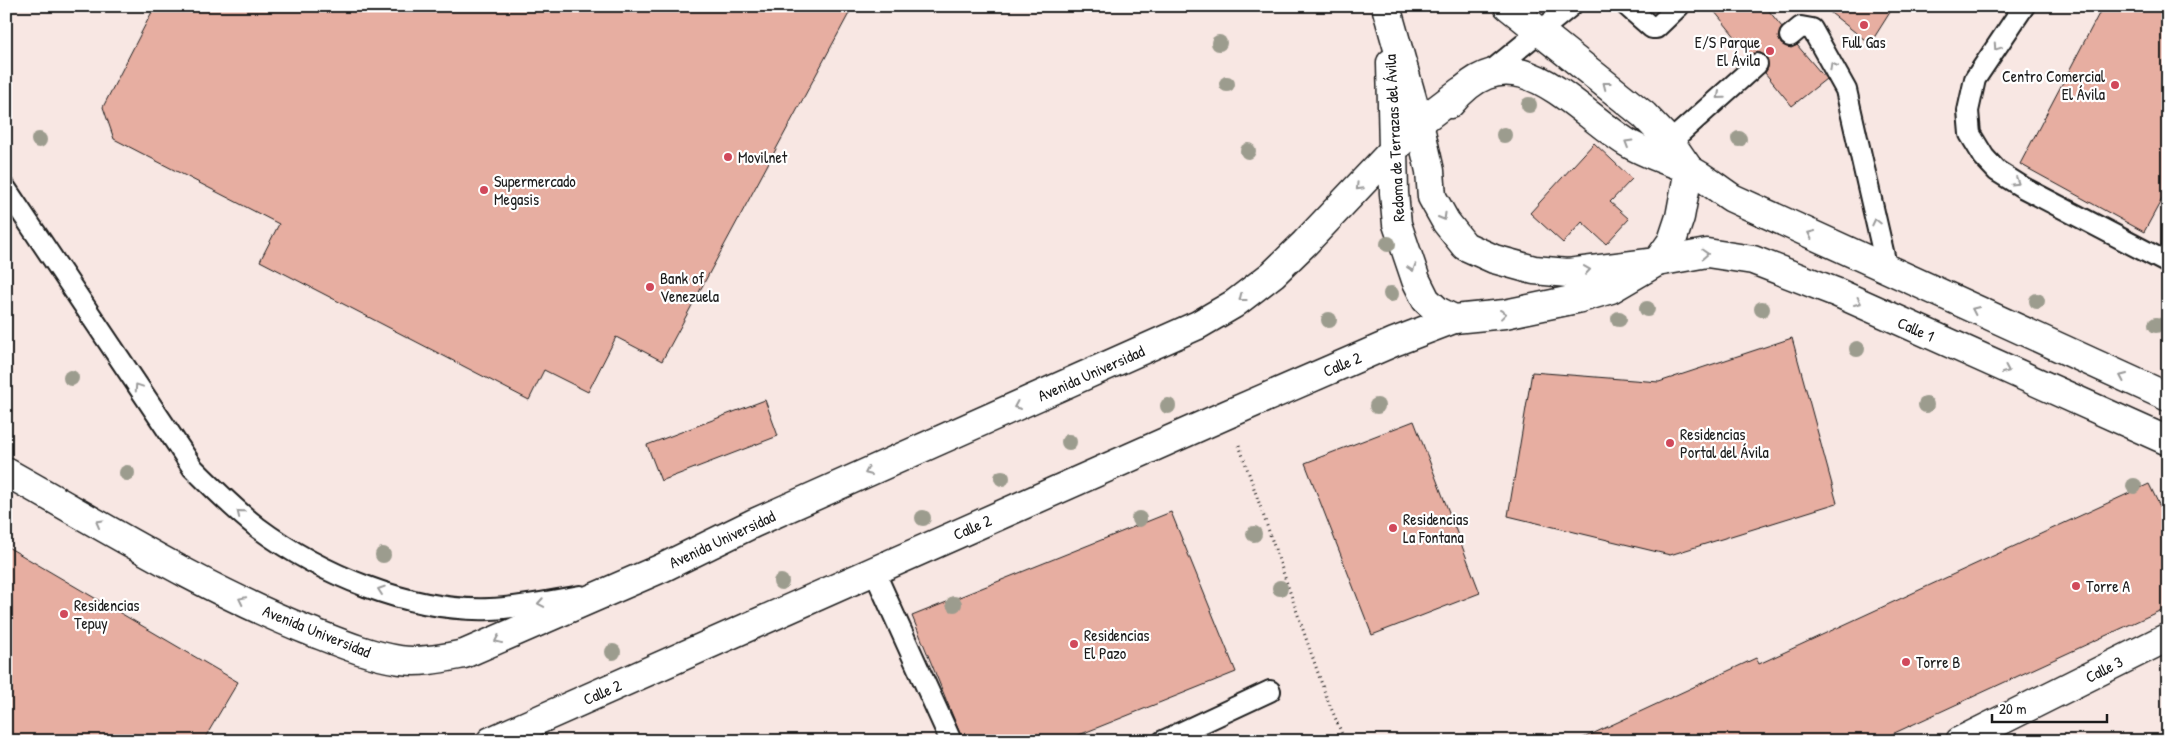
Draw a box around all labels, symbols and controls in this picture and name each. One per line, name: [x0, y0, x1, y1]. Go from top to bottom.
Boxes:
marker: Full Gas: [1858, 19, 1870, 31]
place label: E/S Parque El Ávila: [1695, 31, 1761, 71]
place label: Full Gas: [1841, 31, 1886, 53]
one-way arrow: [1994, 41, 2003, 51]
marker: E/S Parque El Ávila: [1764, 45, 1776, 57]
street label: Redoma de Terrazas del Ávila: [1379, 54, 1409, 222]
one-way arrow: [1829, 62, 1839, 71]
place label: Centro Comercial El Ávila: [2002, 65, 2106, 105]
marker: Centro Comercial El Ávila: [2109, 79, 2121, 91]
one-way arrow: [1603, 82, 1612, 90]
one-way arrow: [1717, 90, 1726, 99]
one-way arrow: [1625, 139, 1634, 149]
place label: Movilnet: [738, 146, 788, 168]
marker: Movilnet: [722, 151, 734, 163]
place label: Supermercado Megasis: [494, 170, 576, 210]
one-way arrow: [2010, 176, 2019, 186]
one-way arrow: [1356, 181, 1365, 190]
marker: Supermercado Megasis: [478, 184, 490, 196]
one-way arrow: [1437, 212, 1447, 221]
one-way arrow: [1871, 217, 1882, 226]
one-way arrow: [1807, 230, 1816, 240]
one-way arrow: [1701, 249, 1709, 260]
one-way arrow: [1406, 263, 1416, 271]
one-way arrow: [1583, 265, 1591, 276]
place label: Bank of Venezuela: [660, 267, 719, 307]
marker: Bank of Venezuela: [644, 281, 656, 293]
one-way arrow: [1238, 293, 1247, 302]
one-way arrow: [1853, 296, 1862, 307]
one-way arrow: [1972, 306, 1981, 316]
one-way arrow: [1499, 309, 1507, 320]
street label: Calle 1: [1894, 311, 1938, 347]
street label: Avenida Universidad: [1034, 340, 1148, 406]
street label: Calle 2: [1320, 346, 1365, 382]
one-way arrow: [2001, 363, 2010, 374]
one-way arrow: [2119, 373, 2128, 383]
one-way arrow: [135, 383, 144, 393]
one-way arrow: [1013, 400, 1022, 411]
place label: Residencias Portal del Ávila: [1680, 423, 1769, 463]
marker: Residencias Portal del Ávila: [1664, 437, 1676, 449]
one-way arrow: [864, 466, 873, 477]
street label: Avenida Universidad: [665, 505, 779, 573]
place label: Residencias La Fontana: [1403, 508, 1468, 548]
one-way arrow: [236, 509, 245, 518]
street label: Calle 2: [949, 509, 995, 545]
one-way arrow: [96, 520, 105, 530]
marker: Residencias La Fontana: [1387, 522, 1399, 534]
place label: Torre A: [2086, 575, 2130, 597]
marker: Torre A: [2070, 580, 2082, 592]
one-way arrow: [377, 586, 386, 596]
place label: Residencias Tepuy: [74, 594, 139, 634]
one-way arrow: [239, 596, 248, 606]
one-way arrow: [537, 597, 545, 607]
street label: Avenida Universidad: [260, 599, 374, 663]
marker: Residencias Tepuy: [58, 608, 70, 620]
place label: Residencias El Pazo: [1084, 624, 1149, 664]
one-way arrow: [494, 633, 503, 644]
marker: Residencias El Pazo: [1068, 638, 1080, 650]
street label: Calle 3: [2082, 650, 2126, 688]
place label: Torre B: [1916, 651, 1960, 673]
marker: Torre B: [1900, 656, 1912, 668]
street label: Calle 2: [579, 674, 625, 710]
scale bar: [1992, 692, 2106, 724]
text: 20 m: [1999, 698, 2026, 719]

